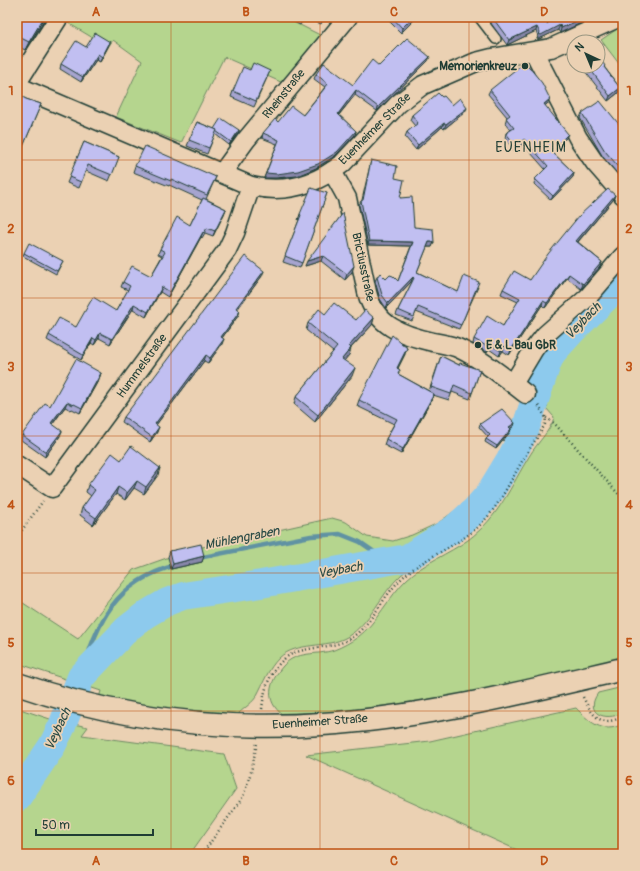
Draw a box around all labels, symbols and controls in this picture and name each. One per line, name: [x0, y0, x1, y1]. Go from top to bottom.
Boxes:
text: A: [92, 4, 101, 20]
text: B: [242, 4, 250, 20]
text: C: [390, 4, 398, 20]
text: D: [540, 4, 548, 20]
north arrow: [566, 34, 606, 74]
text: N: [572, 40, 587, 54]
place label: Memorienkreuz: [439, 59, 518, 74]
marker: Memorienkreuz: [520, 61, 530, 71]
street label: Rheinstraße: [259, 66, 309, 122]
text: 1: [8, 83, 14, 99]
text: 1: [626, 83, 632, 99]
street label: Euenheimer Straße: [336, 90, 414, 168]
district label: EUENHEIM: [495, 139, 567, 156]
text: 2: [7, 221, 15, 237]
text: 2: [625, 221, 633, 237]
street label: Brictiusstraße: [348, 231, 378, 303]
water label: Veybach: [562, 299, 605, 343]
street label: Hummelstraße: [114, 331, 170, 401]
place label: E & L Bau GbR: [486, 338, 556, 353]
marker: E & L Bau GbR: [473, 340, 483, 350]
text: 3: [7, 359, 15, 375]
text: 3: [625, 359, 633, 375]
text: 4: [7, 497, 15, 513]
text: 4: [625, 497, 633, 513]
water label: Mühlengraben: [203, 523, 281, 553]
water label: Veybach: [317, 558, 364, 582]
text: 5: [7, 635, 15, 651]
text: 5: [625, 635, 633, 651]
water label: Veybach: [41, 704, 75, 753]
street label: Euenheimer Straße: [272, 711, 368, 733]
text: 6: [7, 773, 15, 789]
text: 6: [625, 773, 633, 789]
scale bar: [36, 811, 153, 837]
text: 50 m: [42, 818, 70, 833]
text: A: [92, 853, 101, 869]
text: B: [242, 853, 250, 869]
text: C: [390, 853, 398, 869]
text: D: [540, 853, 548, 869]

